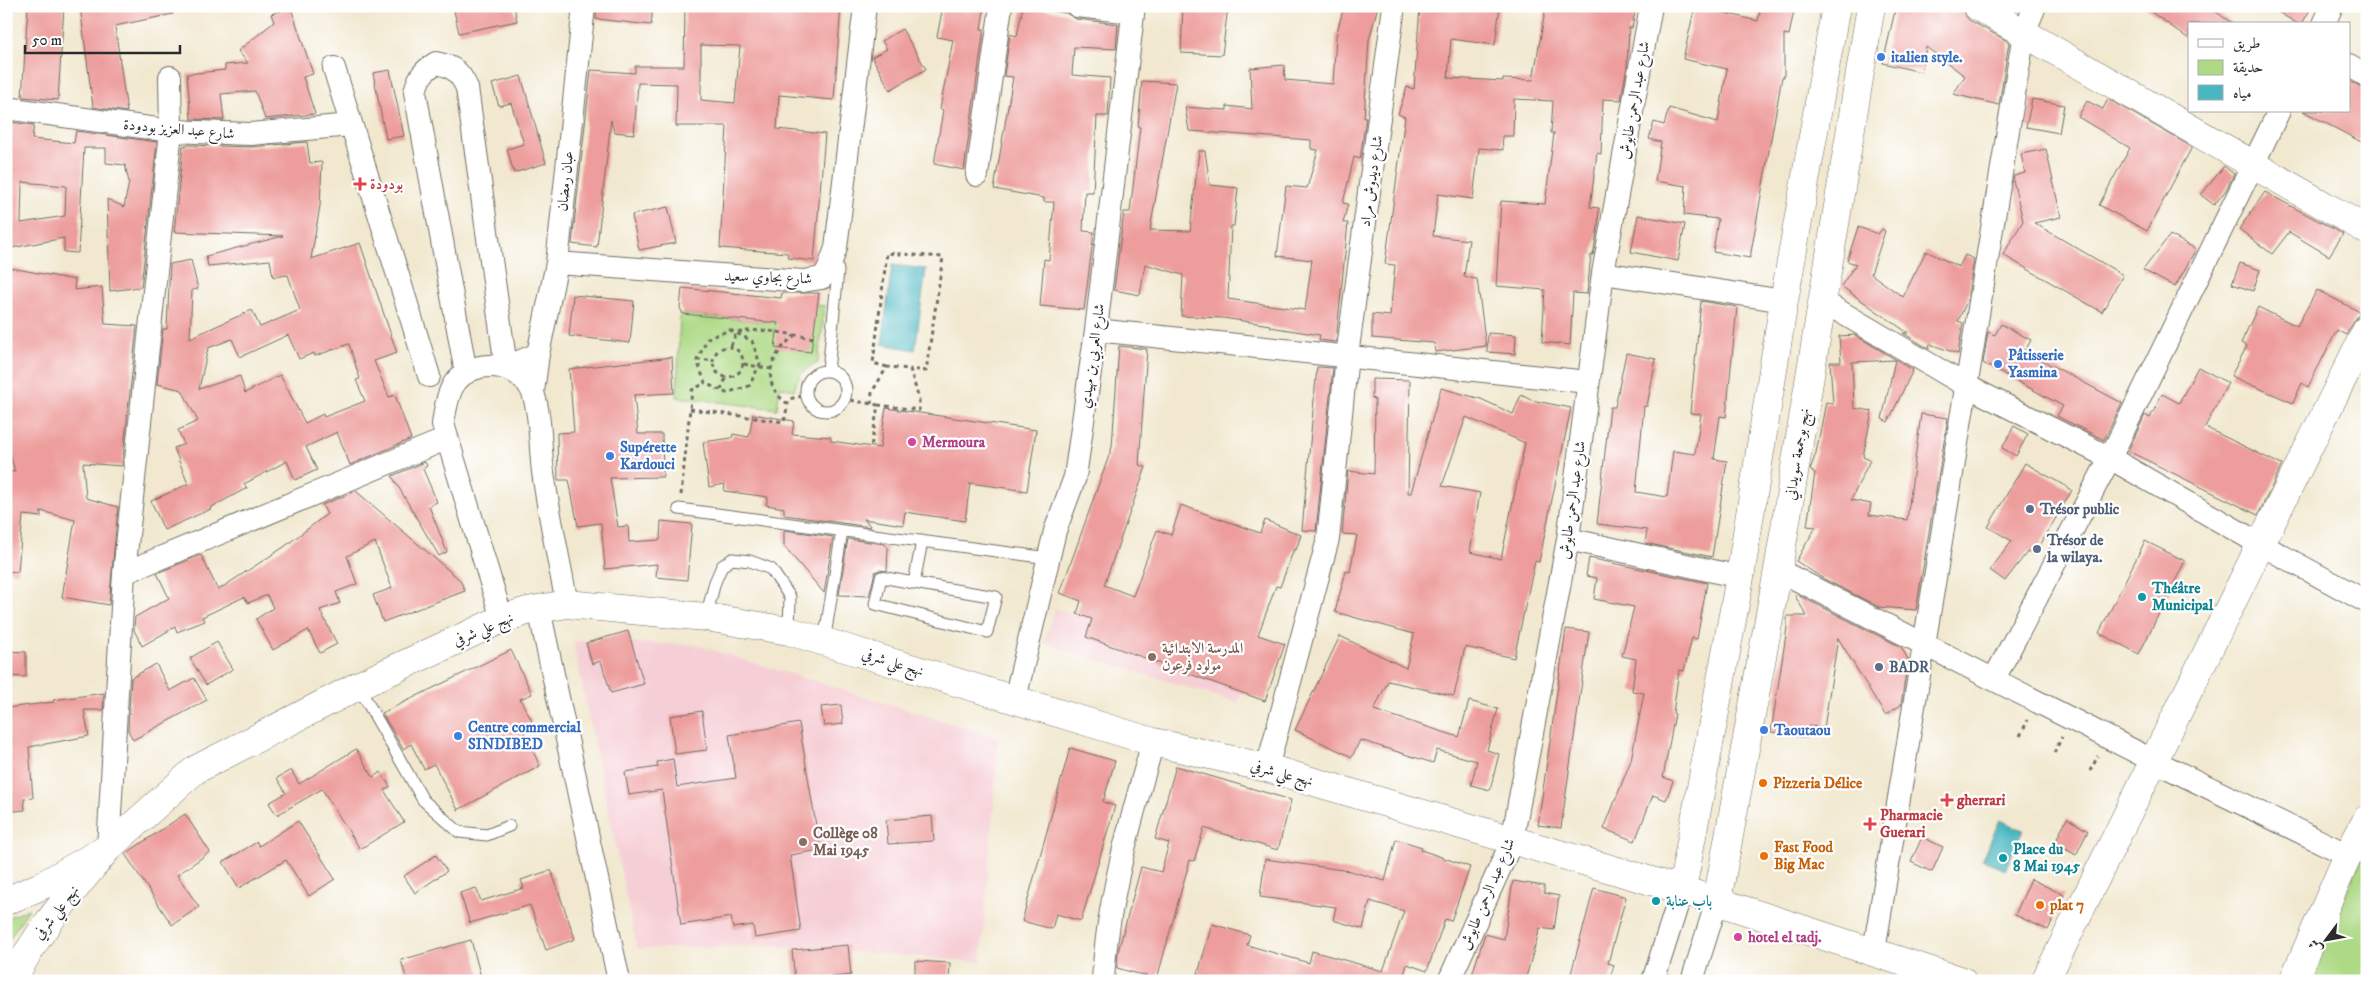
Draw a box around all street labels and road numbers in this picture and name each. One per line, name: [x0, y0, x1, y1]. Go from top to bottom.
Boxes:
street label: شارع عبد الرحمن طابوش: [1615, 40, 1657, 161]
street label: شارع عبد العزيز بودودة: [122, 115, 235, 147]
street label: شارع ديدوش مراد: [1356, 134, 1390, 228]
street label: عبان رمضان: [553, 150, 578, 212]
street label: شارع بجاوي سعيد: [724, 266, 812, 292]
street label: شارع العربي بن مهيدي: [1076, 302, 1112, 410]
street label: نهج بوجمعة سويداني: [1781, 407, 1818, 502]
street label: شارع عبد الرحمن طابوش: [1555, 440, 1593, 561]
street label: نهج علي شرفي: [450, 608, 518, 654]
street label: نهج علي شرفي: [858, 644, 926, 685]
street label: نهج علي شرفي: [1247, 756, 1315, 795]
street label: شارع عبد الرحمن طابوش: [1455, 835, 1522, 954]
street label: نهج علي شرفي: [29, 881, 87, 946]

